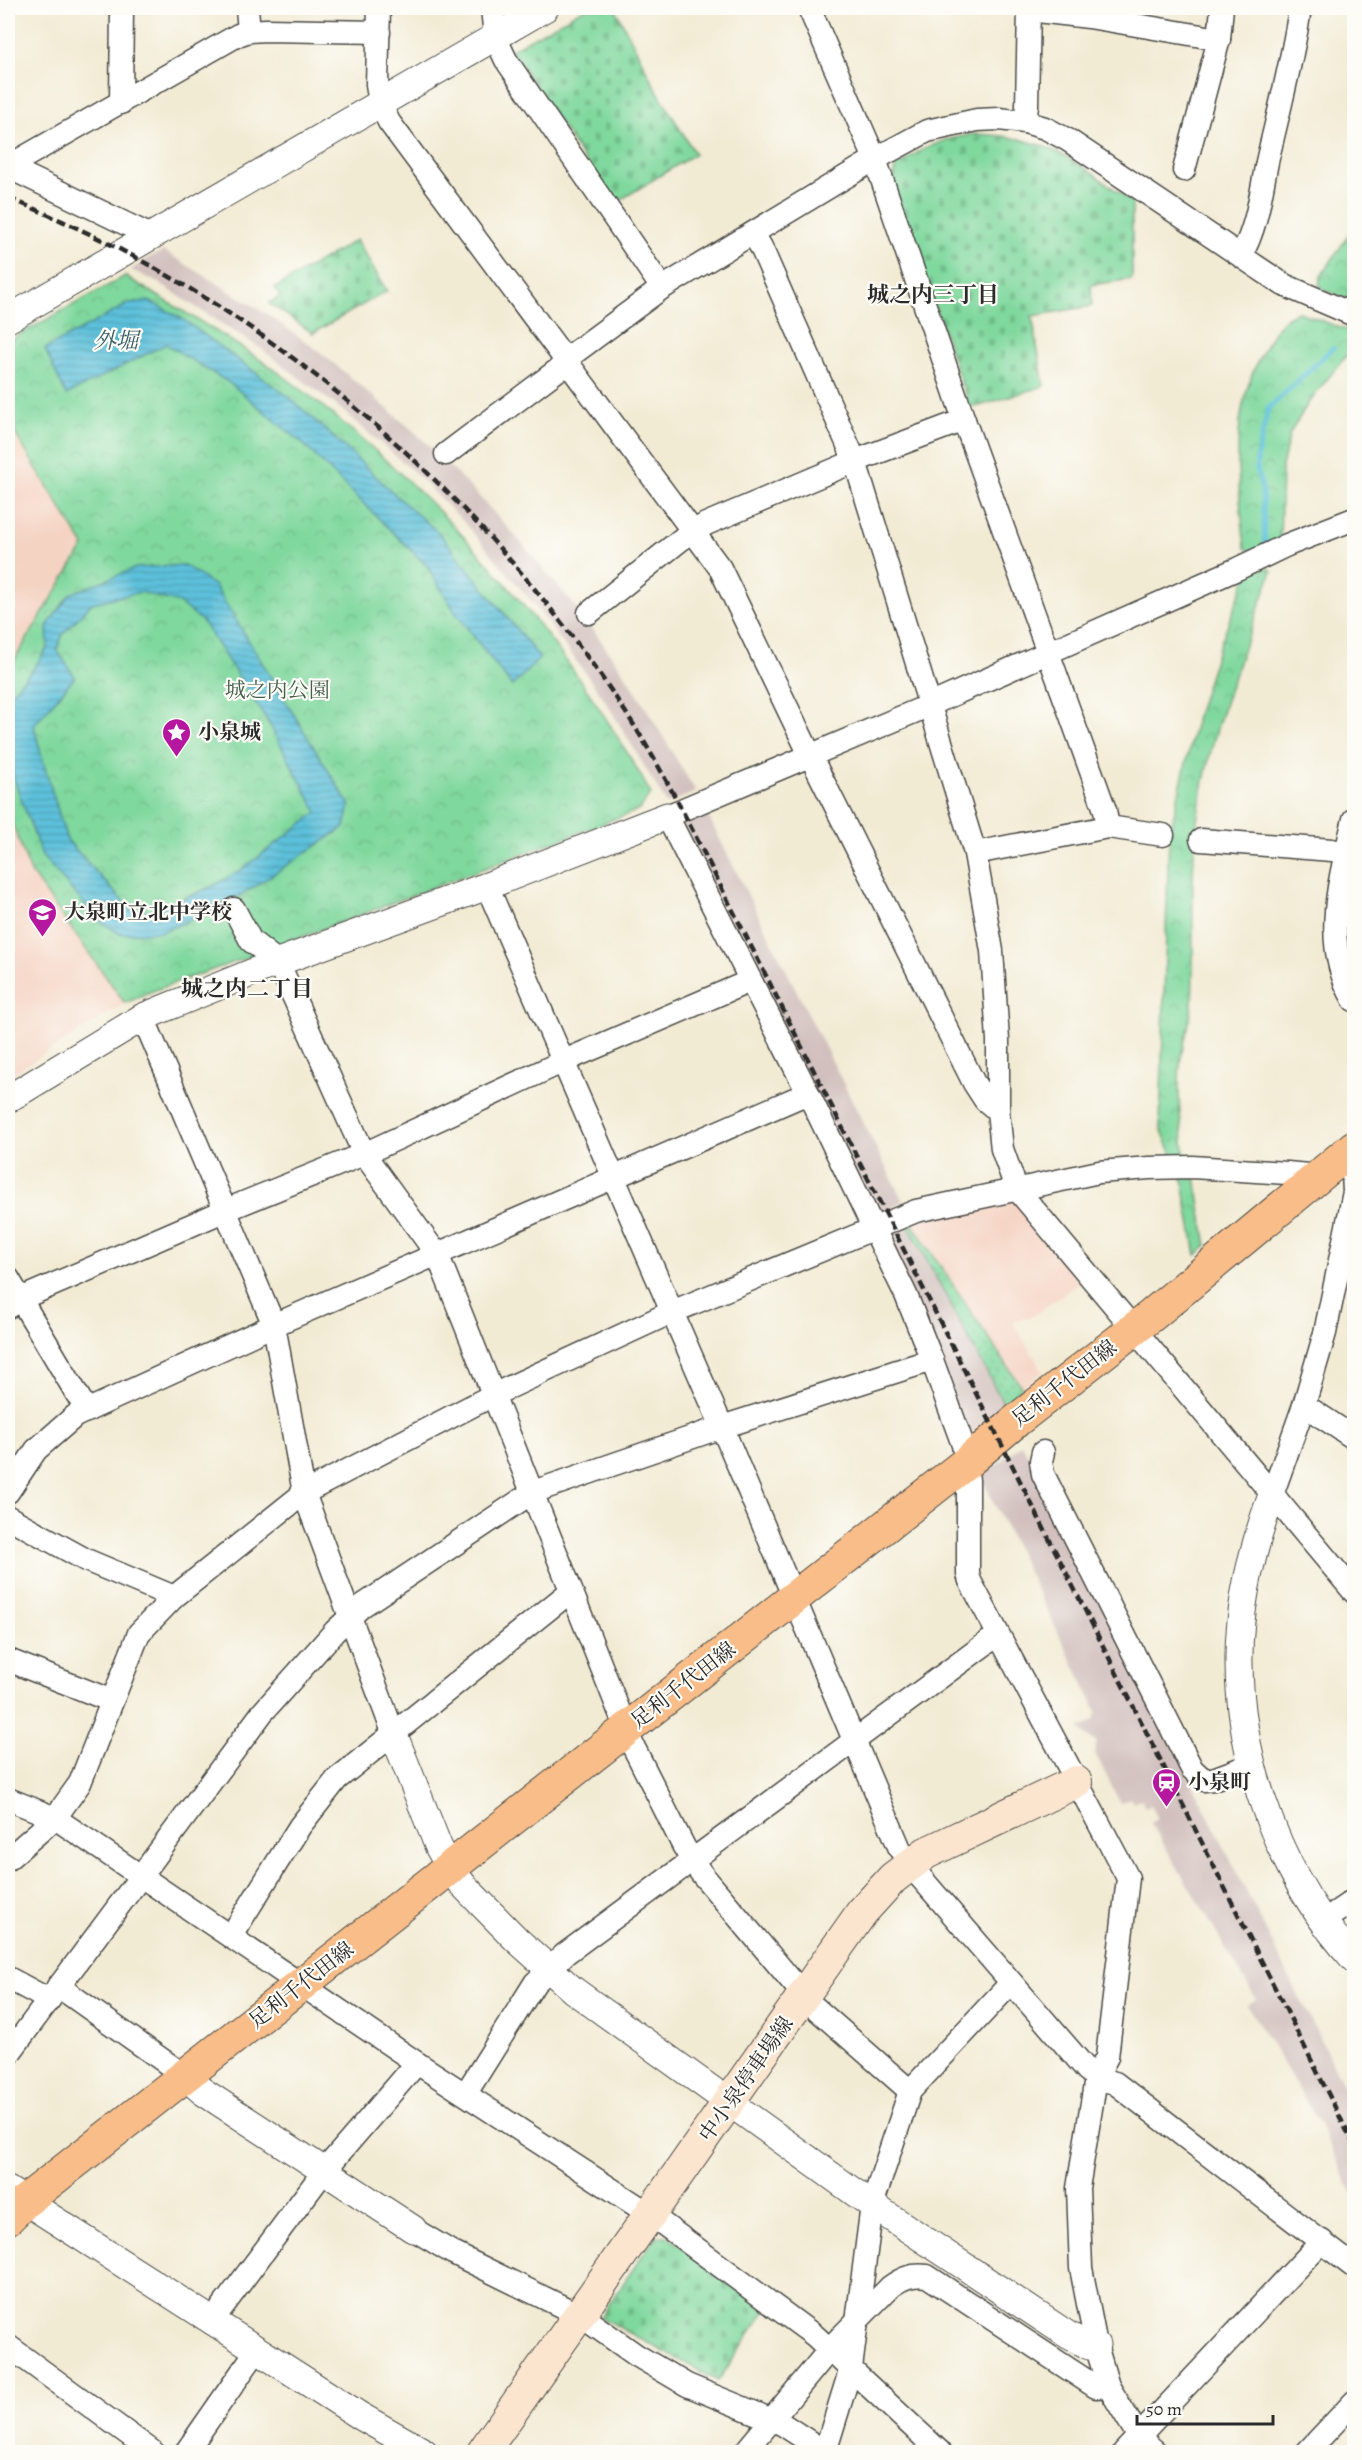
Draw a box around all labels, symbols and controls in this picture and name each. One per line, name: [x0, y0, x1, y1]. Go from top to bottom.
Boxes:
district label: 城之内三丁目: [867, 280, 999, 310]
water label: 外堀: [94, 326, 142, 356]
park label: 城之内公園: [225, 676, 330, 704]
place icon: 小泉城: [161, 716, 193, 758]
place label: 小泉城: [198, 718, 261, 746]
school or university icon: 大泉町立北中学校: [27, 896, 59, 938]
place label: 大泉町立北中学校: [64, 898, 232, 926]
district label: 城之内二丁目: [181, 974, 313, 1004]
street label: 足利千代田線: [1006, 1333, 1122, 1433]
street label: 足利千代田線: [625, 1635, 741, 1735]
station icon: 小泉町: [1151, 1766, 1183, 1808]
place label: 小泉町: [1188, 1768, 1251, 1796]
street label: 足利千代田線: [243, 1935, 359, 2035]
street label: 中小泉停車場線: [692, 2011, 800, 2147]
scale bar: [1137, 2388, 1274, 2426]
text: 50 m: [1146, 2397, 1182, 2421]

